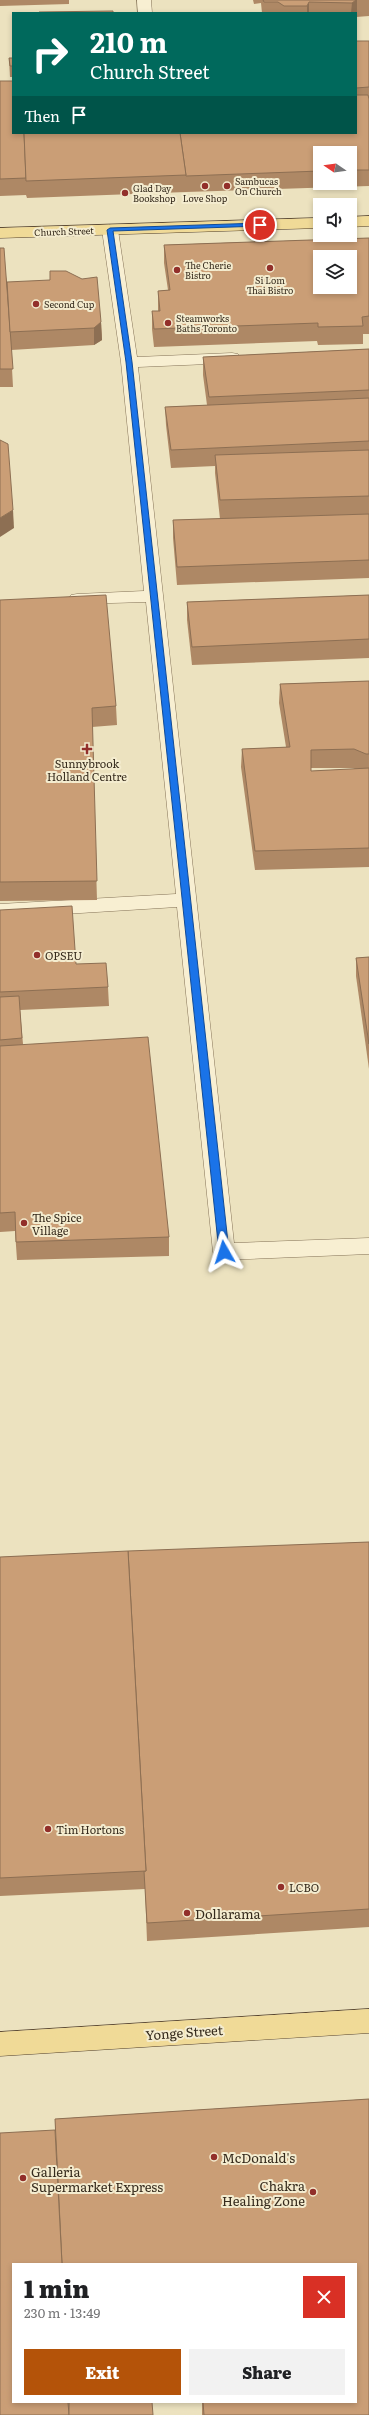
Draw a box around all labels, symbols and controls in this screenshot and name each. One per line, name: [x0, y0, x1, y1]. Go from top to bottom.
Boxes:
text: 210 m: [90, 20, 167, 62]
icon: right: [24, 28, 76, 80]
text: Church Street: [90, 58, 209, 85]
text: Then: [24, 104, 60, 127]
icon: arrive: [68, 104, 90, 126]
north arrow: [313, 146, 357, 190]
map controls: [313, 146, 357, 294]
place label: Sambucas On Church: [235, 174, 282, 198]
place label: Glad Day Bookshop: [133, 181, 176, 205]
marker: Love Shop: [200, 181, 210, 191]
marker: Sambucas On Church: [222, 181, 232, 191]
marker: Glad Day Bookshop: [120, 188, 130, 198]
place label: Love Shop: [183, 191, 228, 205]
button: sound: [313, 198, 357, 242]
pin: [243, 208, 277, 242]
icon: arrive: [249, 214, 271, 236]
street label: Church Street: [34, 223, 94, 239]
button: layers: [313, 250, 357, 294]
place label: The Cherie Bistro: [185, 258, 231, 282]
marker: Si Lom Thai Bistro: [265, 263, 275, 273]
marker: The Cherie Bistro: [172, 265, 182, 275]
place label: Si Lom Thai Bistro: [247, 273, 293, 297]
place label: Second Cup: [44, 297, 95, 311]
marker: Second Cup: [31, 299, 41, 309]
place label: Steamworks Baths Toronto: [176, 311, 237, 335]
marker: Steamworks Baths Toronto: [163, 318, 173, 328]
marker: Sunnybrook Holland Centre: [81, 743, 93, 755]
place label: Sunnybrook Holland Centre: [47, 755, 127, 784]
place label: OPSEU: [45, 947, 82, 963]
marker: OPSEU: [32, 950, 42, 960]
place label: The Spice Village: [32, 1209, 82, 1238]
marker: The Spice Village: [19, 1218, 29, 1228]
position arrow: [203, 1231, 245, 1273]
place label: Tim Hortons: [56, 1821, 124, 1837]
marker: Tim Hortons: [43, 1824, 53, 1834]
place label: LCBO: [289, 1879, 319, 1895]
marker: LCBO: [276, 1882, 286, 1892]
place label: Dollarama: [195, 1904, 261, 1923]
marker: Dollarama: [182, 1908, 192, 1918]
street label: Yonge Street: [145, 2020, 224, 2044]
place label: McDonald's: [222, 2148, 295, 2167]
marker: McDonald's: [209, 2152, 219, 2162]
place label: Galleria Supermarket Express: [31, 2162, 163, 2196]
marker: Galleria Supermarket Express: [18, 2173, 28, 2183]
place label: Chakra Healing Zone: [222, 2176, 305, 2210]
marker: Chakra Healing Zone: [308, 2187, 318, 2197]
text: 1 min: [24, 2270, 89, 2305]
button: close: [303, 2276, 345, 2318]
text: 230 m · 13:49: [24, 2303, 100, 2322]
button: Exit: [24, 2349, 181, 2395]
button: Share: [189, 2349, 345, 2395]

